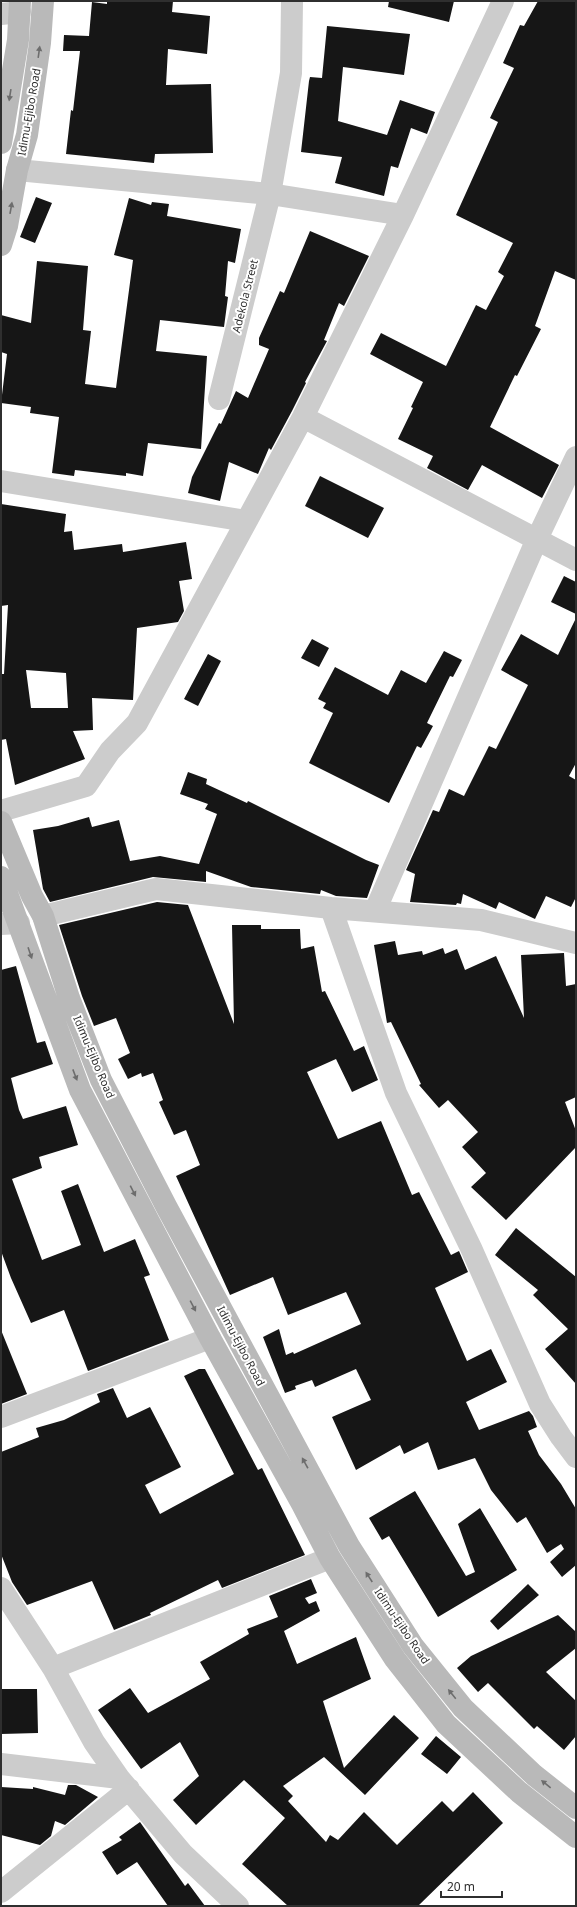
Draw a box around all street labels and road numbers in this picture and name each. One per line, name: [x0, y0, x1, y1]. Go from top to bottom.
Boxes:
street label: Idimu-Ejibo Road: [13, 67, 44, 157]
street label: Adekola Street: [228, 258, 261, 334]
street label: Idimu-Ejibo Road: [70, 1013, 119, 1100]
street label: Idimu-Ejibo Road: [214, 1303, 269, 1388]
street label: Idimu-Ejibo Road: [371, 1585, 433, 1667]

